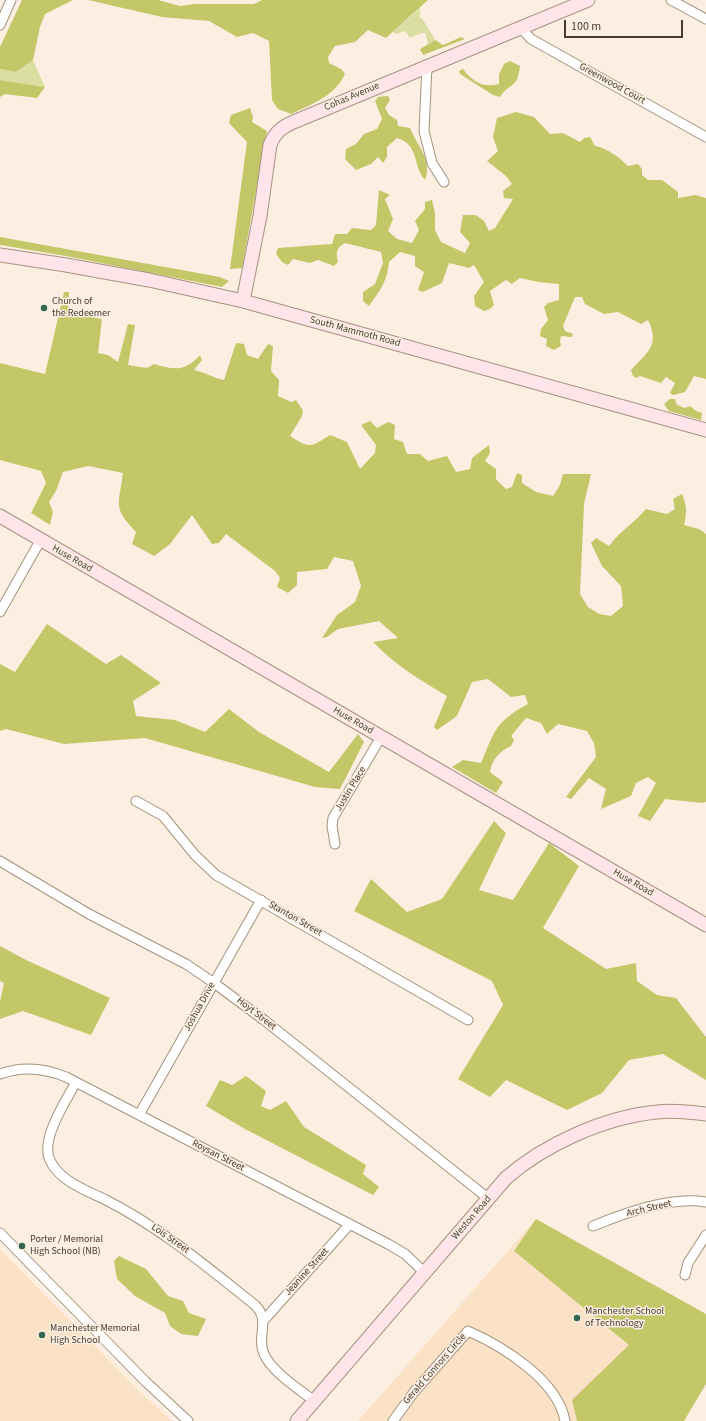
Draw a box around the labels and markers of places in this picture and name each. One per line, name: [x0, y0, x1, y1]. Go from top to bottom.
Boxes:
place label: Church of the Redeemer: [52, 296, 111, 320]
marker: Church of the Redeemer: [39, 303, 49, 313]
place label: Porter / Memorial High School (NB): [30, 1234, 103, 1258]
marker: Porter / Memorial High School (NB): [17, 1241, 27, 1251]
place label: Manchester School of Technology: [585, 1306, 664, 1330]
marker: Manchester School of Technology: [572, 1313, 582, 1323]
place label: Manchester Memorial High School: [50, 1323, 140, 1346]
marker: Manchester Memorial High School: [37, 1330, 47, 1340]

